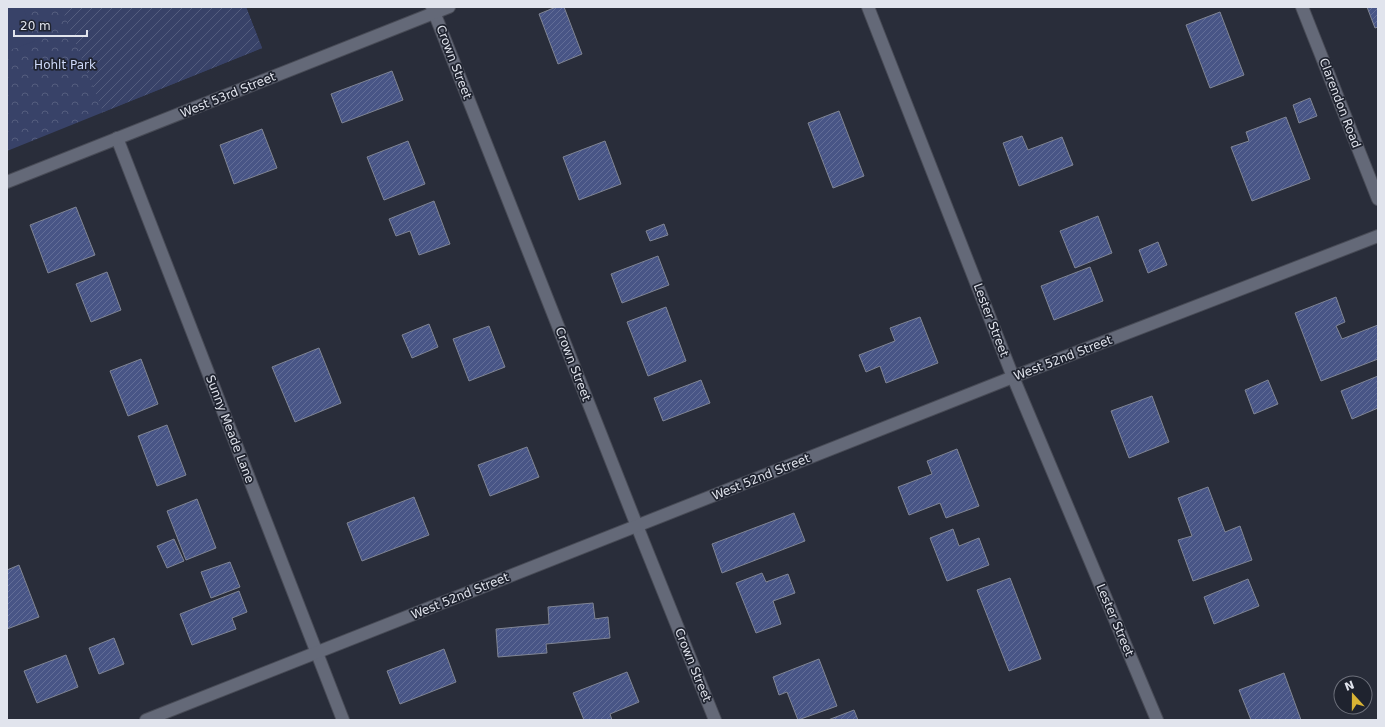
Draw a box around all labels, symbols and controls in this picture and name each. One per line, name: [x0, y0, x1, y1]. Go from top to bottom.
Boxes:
scale bar: [14, 12, 87, 38]
text: 20 m: [20, 19, 51, 33]
street label: Crown Street: [433, 23, 475, 101]
street label: Clarendon Road: [1316, 56, 1364, 150]
park label: Hohlt Park: [34, 58, 96, 72]
street label: West 53rd Street: [178, 69, 278, 120]
street label: Lester Street: [971, 281, 1012, 359]
street label: Crown Street: [552, 325, 594, 403]
street label: West 52nd Street: [1012, 333, 1114, 383]
street label: Sunny Meade Lane: [203, 373, 257, 485]
street label: West 52nd Street: [710, 451, 812, 503]
street label: West 52nd Street: [409, 570, 511, 622]
street label: Lester Street: [1093, 582, 1137, 659]
street label: Crown Street: [672, 626, 714, 704]
north arrow: [1333, 675, 1373, 715]
text: N: [1343, 678, 1356, 694]

